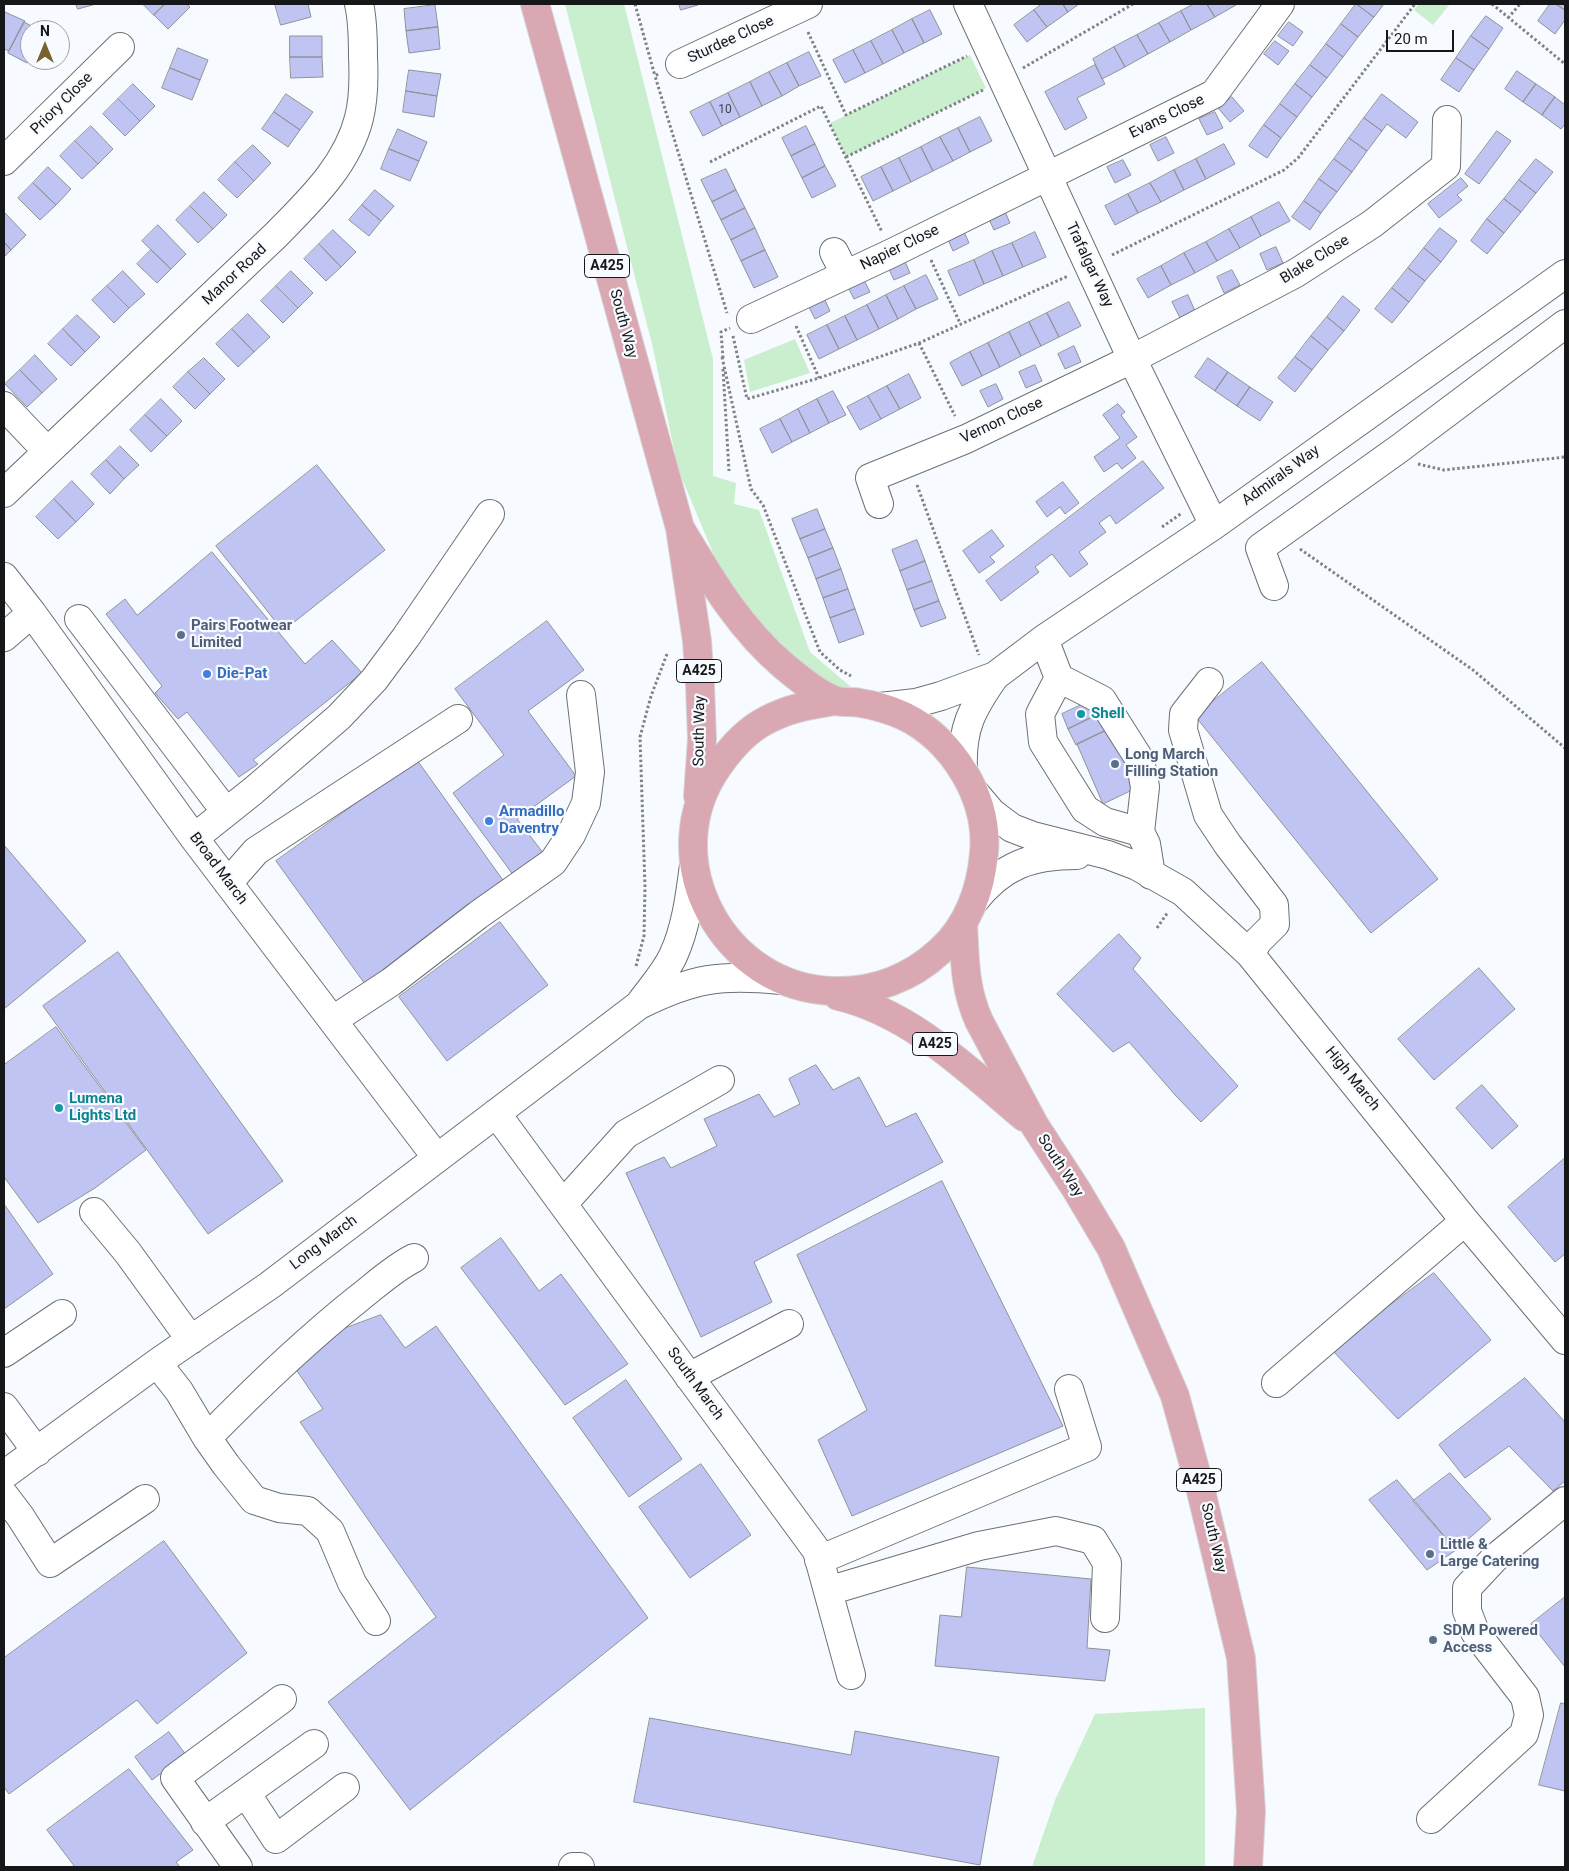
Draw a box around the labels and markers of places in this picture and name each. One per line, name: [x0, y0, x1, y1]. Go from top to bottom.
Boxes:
place label: Pairs Footwear Limited: [191, 617, 292, 652]
marker: Pairs Footwear Limited: [175, 629, 187, 641]
place label: Die-Pat: [217, 665, 267, 683]
marker: Die-Pat: [201, 668, 213, 680]
place label: Shell: [1091, 705, 1125, 723]
marker: Shell: [1075, 708, 1087, 720]
place label: Long March Filling Station: [1125, 746, 1218, 781]
marker: Long March Filling Station: [1109, 758, 1121, 770]
place label: Armadillo Daventry: [499, 803, 564, 838]
marker: Armadillo Daventry: [483, 815, 495, 827]
place label: Lumena Lights Ltd: [69, 1090, 136, 1125]
marker: Lumena Lights Ltd: [53, 1102, 65, 1114]
place label: Little & Large Catering: [1440, 1536, 1539, 1571]
marker: Little & Large Catering: [1424, 1548, 1436, 1560]
place label: SDM Powered Access: [1443, 1622, 1538, 1657]
marker: SDM Powered Access: [1427, 1634, 1439, 1646]

